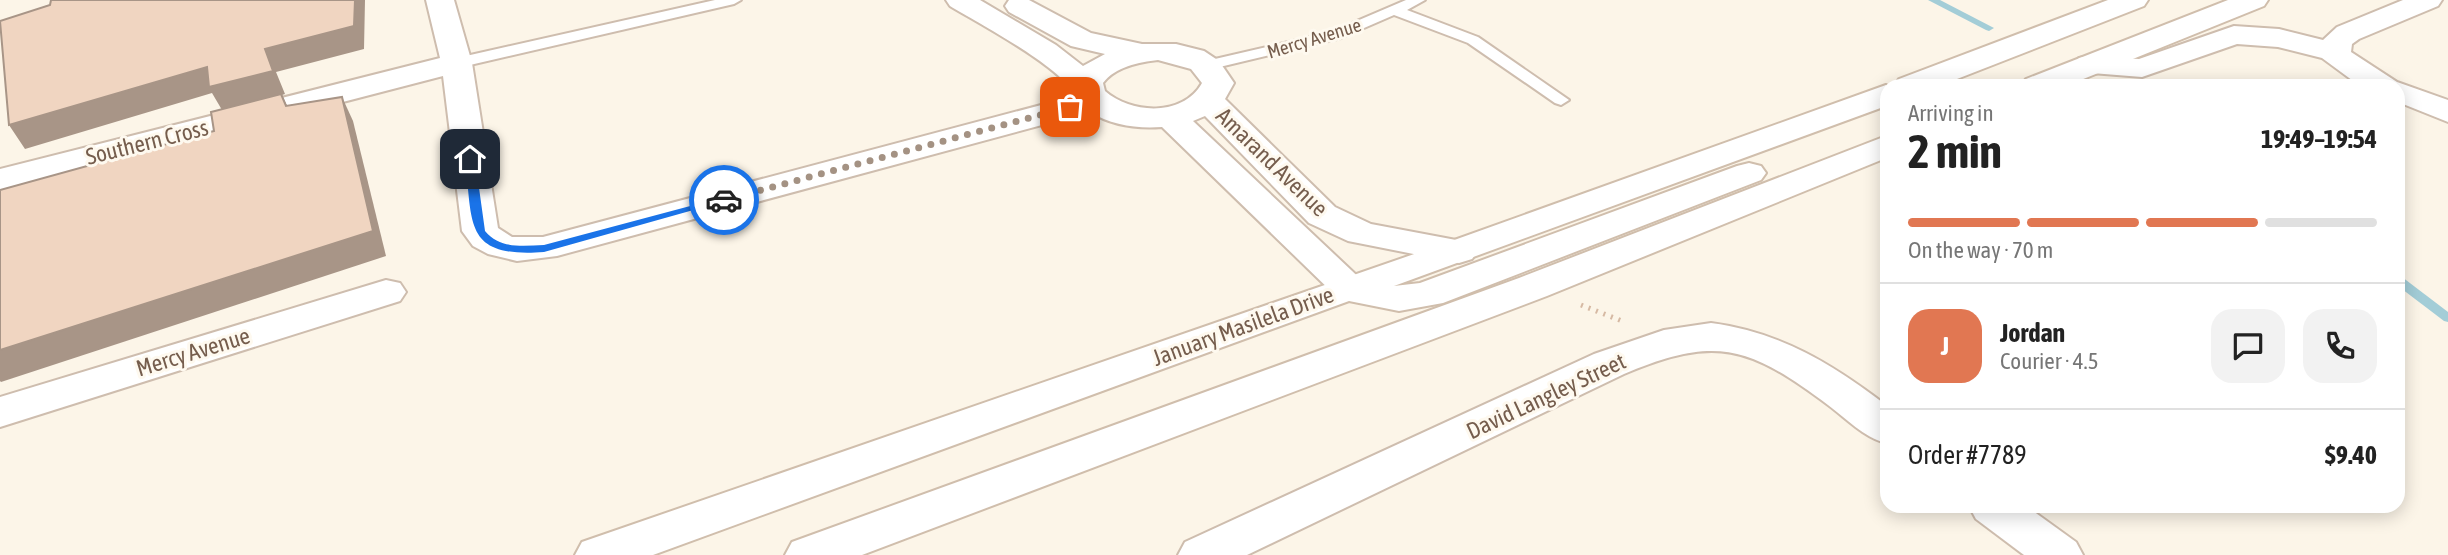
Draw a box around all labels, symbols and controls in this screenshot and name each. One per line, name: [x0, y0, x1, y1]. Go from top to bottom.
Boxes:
street label: Mercy Avenue: [1264, 13, 1364, 63]
pin: [1040, 77, 1100, 137]
icon: bag: [1051, 88, 1089, 126]
text: Arriving in: [1908, 100, 1994, 126]
street label: Amarand Avenue: [1211, 102, 1333, 222]
street label: Southern Cross: [83, 114, 211, 170]
text: 19:49–19:54: [2261, 124, 2377, 154]
text: 2 min: [1908, 125, 2002, 178]
pin: [440, 129, 500, 189]
icon: home: [451, 140, 489, 178]
courier: [689, 165, 759, 235]
icon: car: [705, 181, 743, 219]
text: On the way · 70 m: [1908, 237, 2053, 263]
street label: January Masilela Drive: [1149, 281, 1337, 371]
button: chat: [2211, 309, 2285, 383]
button: phone: [2303, 309, 2377, 383]
text: Jordan: [2000, 318, 2065, 348]
street label: Mercy Avenue: [133, 322, 253, 382]
text: J: [1941, 331, 1949, 361]
street label: David Langley Street: [1462, 348, 1630, 444]
text: Courier · 4.5: [2000, 348, 2099, 374]
text: Order #7789: [1908, 440, 2027, 470]
text: $9.40: [2325, 440, 2377, 470]

